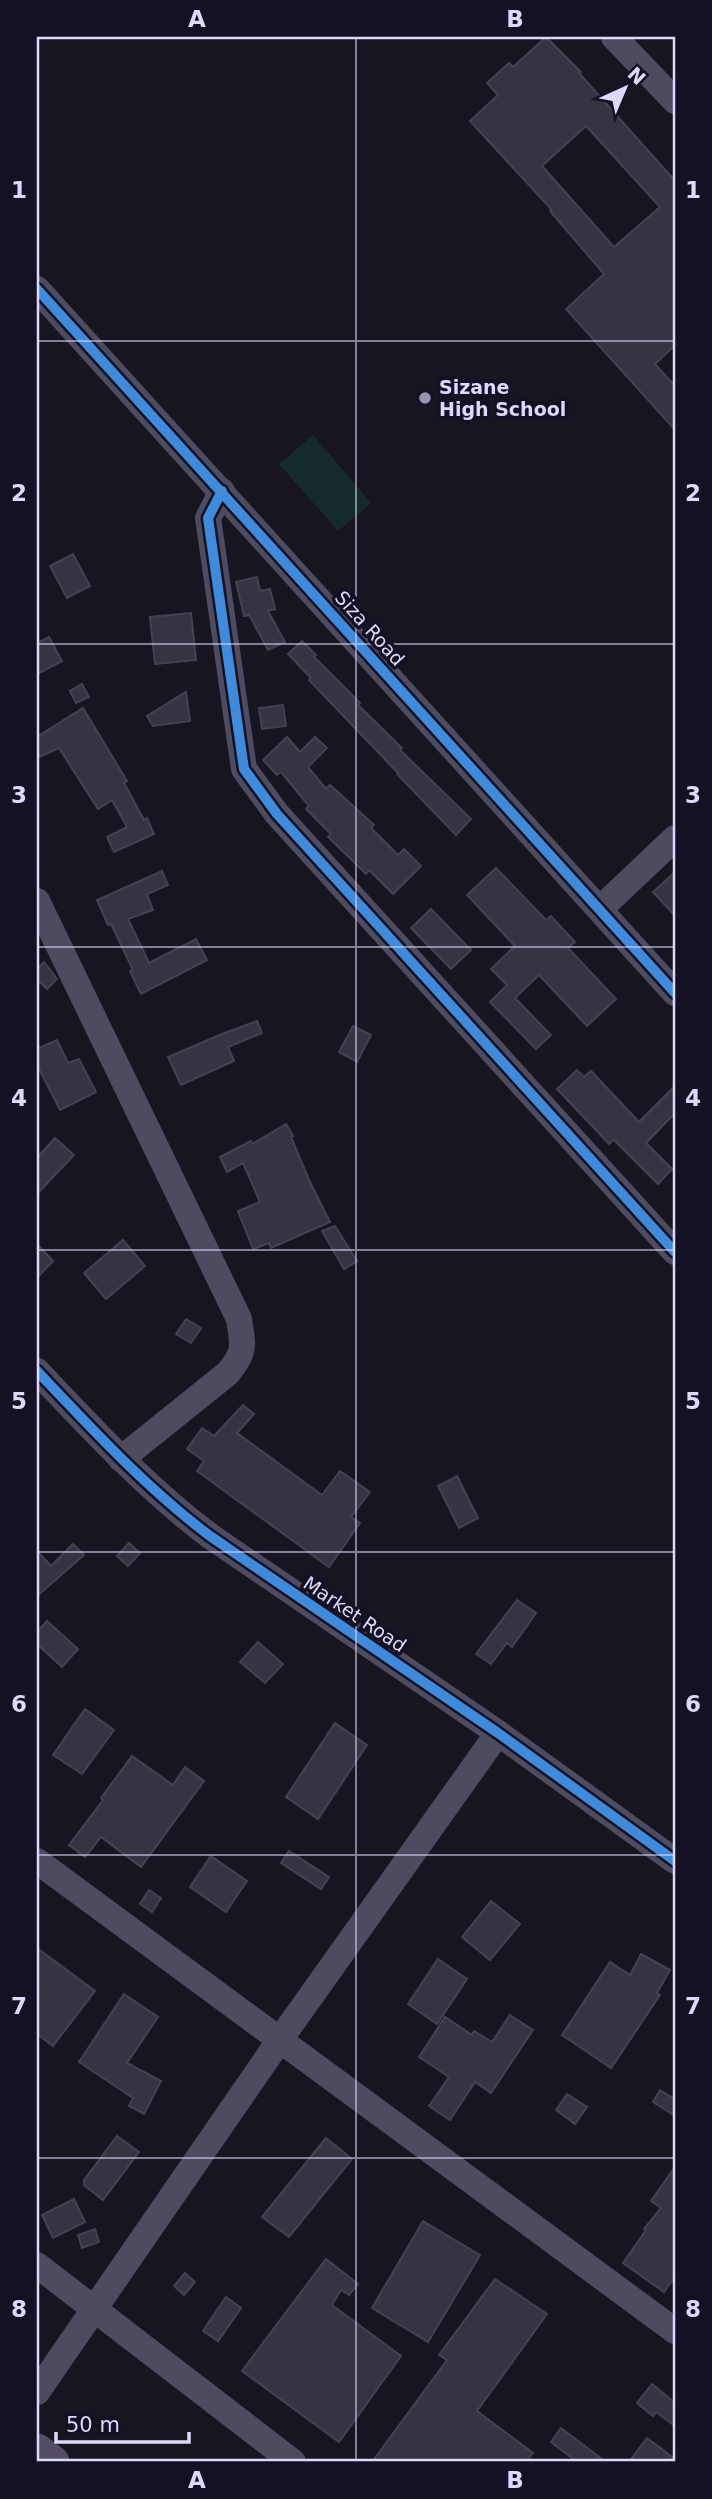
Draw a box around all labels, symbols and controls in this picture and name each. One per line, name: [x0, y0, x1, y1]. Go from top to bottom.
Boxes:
text: A: [188, 6, 206, 32]
text: B: [506, 6, 524, 32]
north arrow: [590, 52, 660, 122]
text: N: [623, 62, 650, 89]
text: 1: [11, 177, 27, 203]
text: 1: [685, 177, 701, 203]
place label: Sizane High School: [439, 376, 566, 420]
marker: Sizane High School: [417, 390, 433, 406]
text: 2: [11, 480, 27, 506]
text: 2: [685, 480, 701, 506]
street label: Siza Road: [331, 586, 409, 670]
text: 3: [11, 782, 27, 808]
text: 3: [685, 782, 701, 808]
text: 4: [11, 1085, 27, 1111]
text: 4: [685, 1085, 701, 1111]
text: 5: [11, 1388, 27, 1414]
text: 5: [685, 1388, 701, 1414]
street label: Market Road: [300, 1572, 410, 1656]
text: 6: [11, 1691, 27, 1717]
text: 6: [685, 1691, 701, 1717]
text: 7: [11, 1993, 27, 2019]
text: 7: [685, 1993, 701, 2019]
text: 8: [11, 2296, 27, 2322]
text: 8: [685, 2296, 701, 2322]
scale bar: [56, 2401, 189, 2445]
text: 50 m: [66, 2413, 120, 2437]
text: A: [188, 2467, 206, 2493]
text: B: [506, 2467, 524, 2493]

